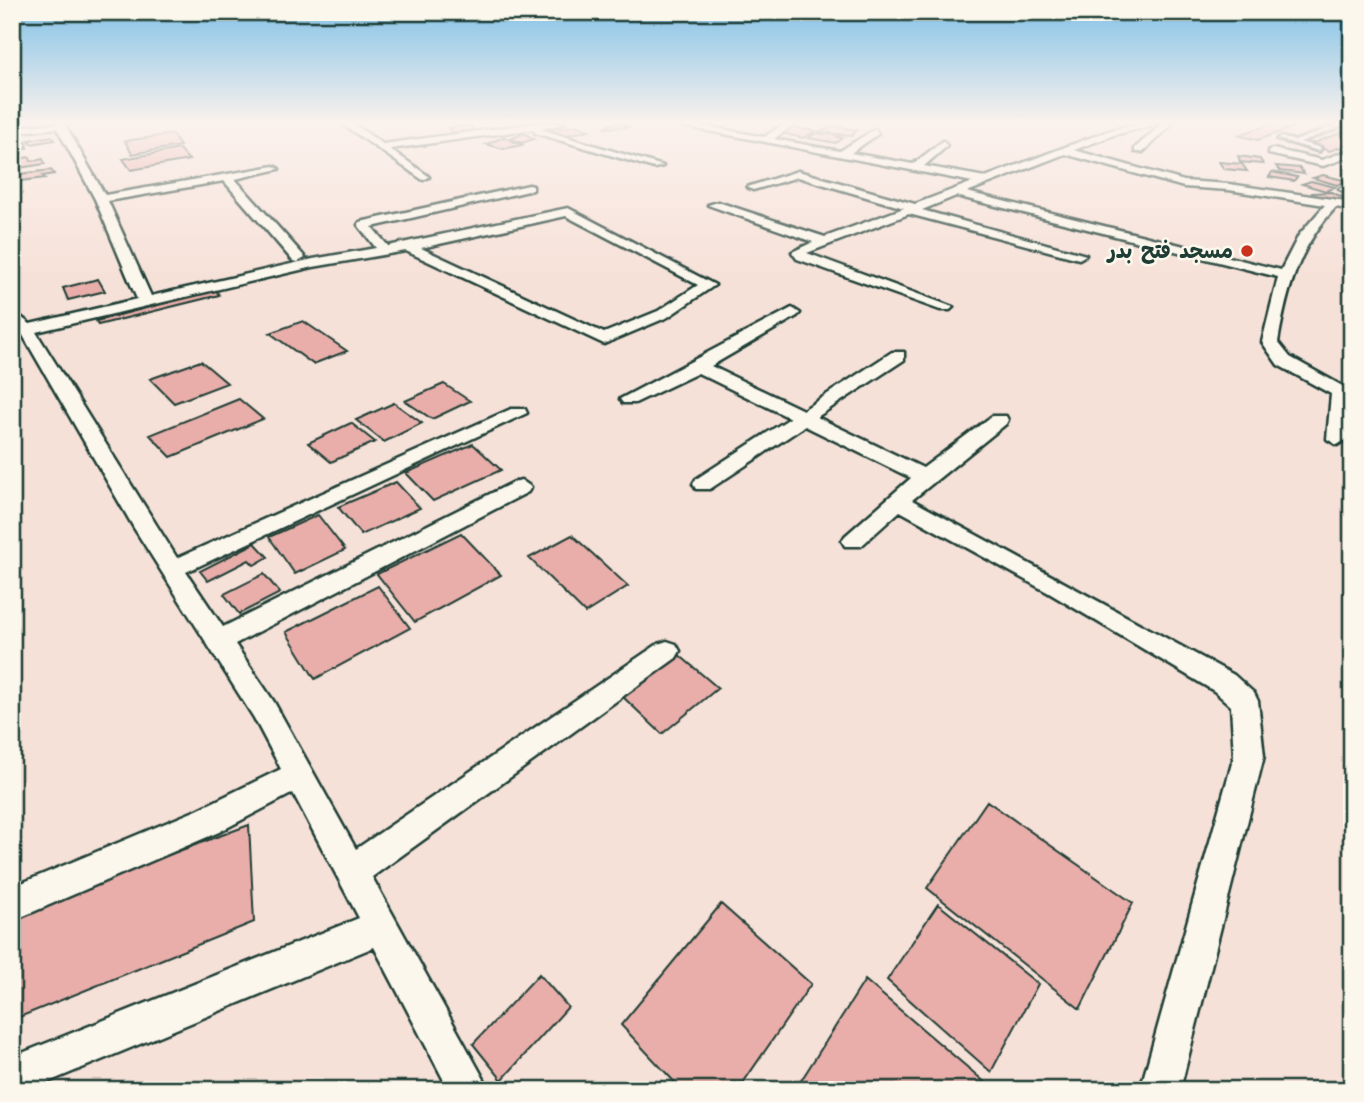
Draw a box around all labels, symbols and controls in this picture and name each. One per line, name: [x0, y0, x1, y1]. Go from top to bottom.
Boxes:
place label: مسجد فتح بدر: [1106, 237, 1233, 266]
marker: مسجد فتح بدر: [1239, 243, 1255, 259]

